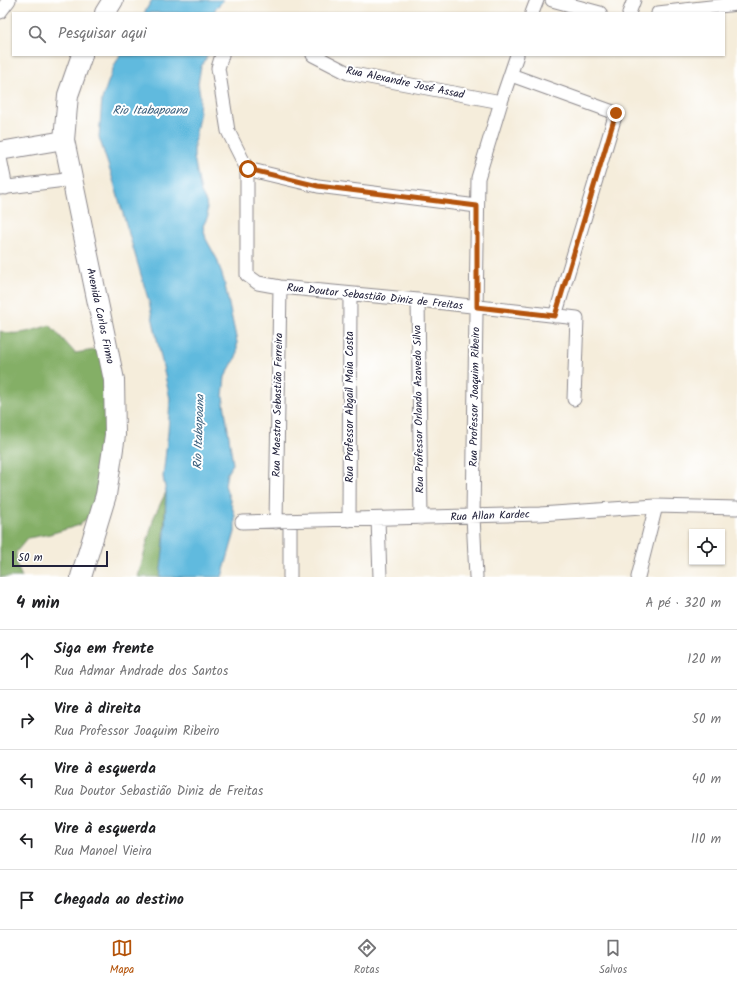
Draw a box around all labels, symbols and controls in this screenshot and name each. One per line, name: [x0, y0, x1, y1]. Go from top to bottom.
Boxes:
search box: [12, 12, 725, 56]
text: Pesquisar aqui: [58, 22, 147, 46]
icon: search: [26, 23, 48, 45]
street label: Rua Alexandre José Assad: [344, 62, 466, 104]
water label: Rio Itabapoana: [113, 101, 189, 120]
route end: [607, 104, 625, 122]
route start: [239, 160, 257, 178]
street label: Avenida Carlos Firmo: [81, 266, 119, 366]
street label: Rua Doutor Sebastião Diniz de Freitas: [286, 279, 464, 315]
street label: Rua Professor Orlando Azavedo Silva: [409, 325, 429, 493]
street label: Rua Professor Joaquim Ribeiro: [465, 327, 485, 467]
street label: Rua Professor Abgail Maia Costa: [341, 331, 359, 483]
street label: Rua Maestro Sebastião Ferreira: [268, 333, 288, 477]
water label: Rio Itabapoana: [188, 393, 210, 470]
street label: Rua Allan Kardec: [450, 506, 530, 526]
map controls: [689, 529, 725, 565]
button: locate: [689, 529, 725, 565]
scale bar: [12, 549, 108, 568]
text: 50 m: [18, 549, 43, 567]
text: 4 min: [16, 590, 60, 617]
text: A pé · 320 m: [645, 593, 721, 614]
text: Siga em frente: [54, 637, 154, 661]
icon: ahead: [16, 649, 38, 671]
text: 120 m: [687, 649, 721, 670]
text: Rua Admar Andrade dos Santos: [54, 661, 228, 682]
text: Vire à direita: [54, 697, 141, 721]
icon: right: [16, 709, 38, 731]
text: 50 m: [692, 709, 721, 730]
text: Rua Professor Joaquim Ribeiro: [54, 721, 219, 742]
text: Vire à esquerda: [54, 757, 156, 781]
icon: left: [16, 769, 38, 791]
text: 40 m: [692, 769, 721, 790]
text: Rua Doutor Sebastião Diniz de Freitas: [54, 781, 263, 802]
text: Vire à esquerda: [54, 817, 156, 841]
icon: left: [16, 829, 38, 851]
text: 110 m: [691, 829, 721, 850]
text: Rua Manoel Vieira: [54, 841, 152, 862]
text: Chegada ao destino: [54, 888, 184, 912]
icon: arrive: [16, 889, 38, 911]
tab: Mapa: [110, 937, 134, 979]
tab: Rotas: [354, 937, 379, 979]
tab: Salvos: [599, 937, 627, 979]

